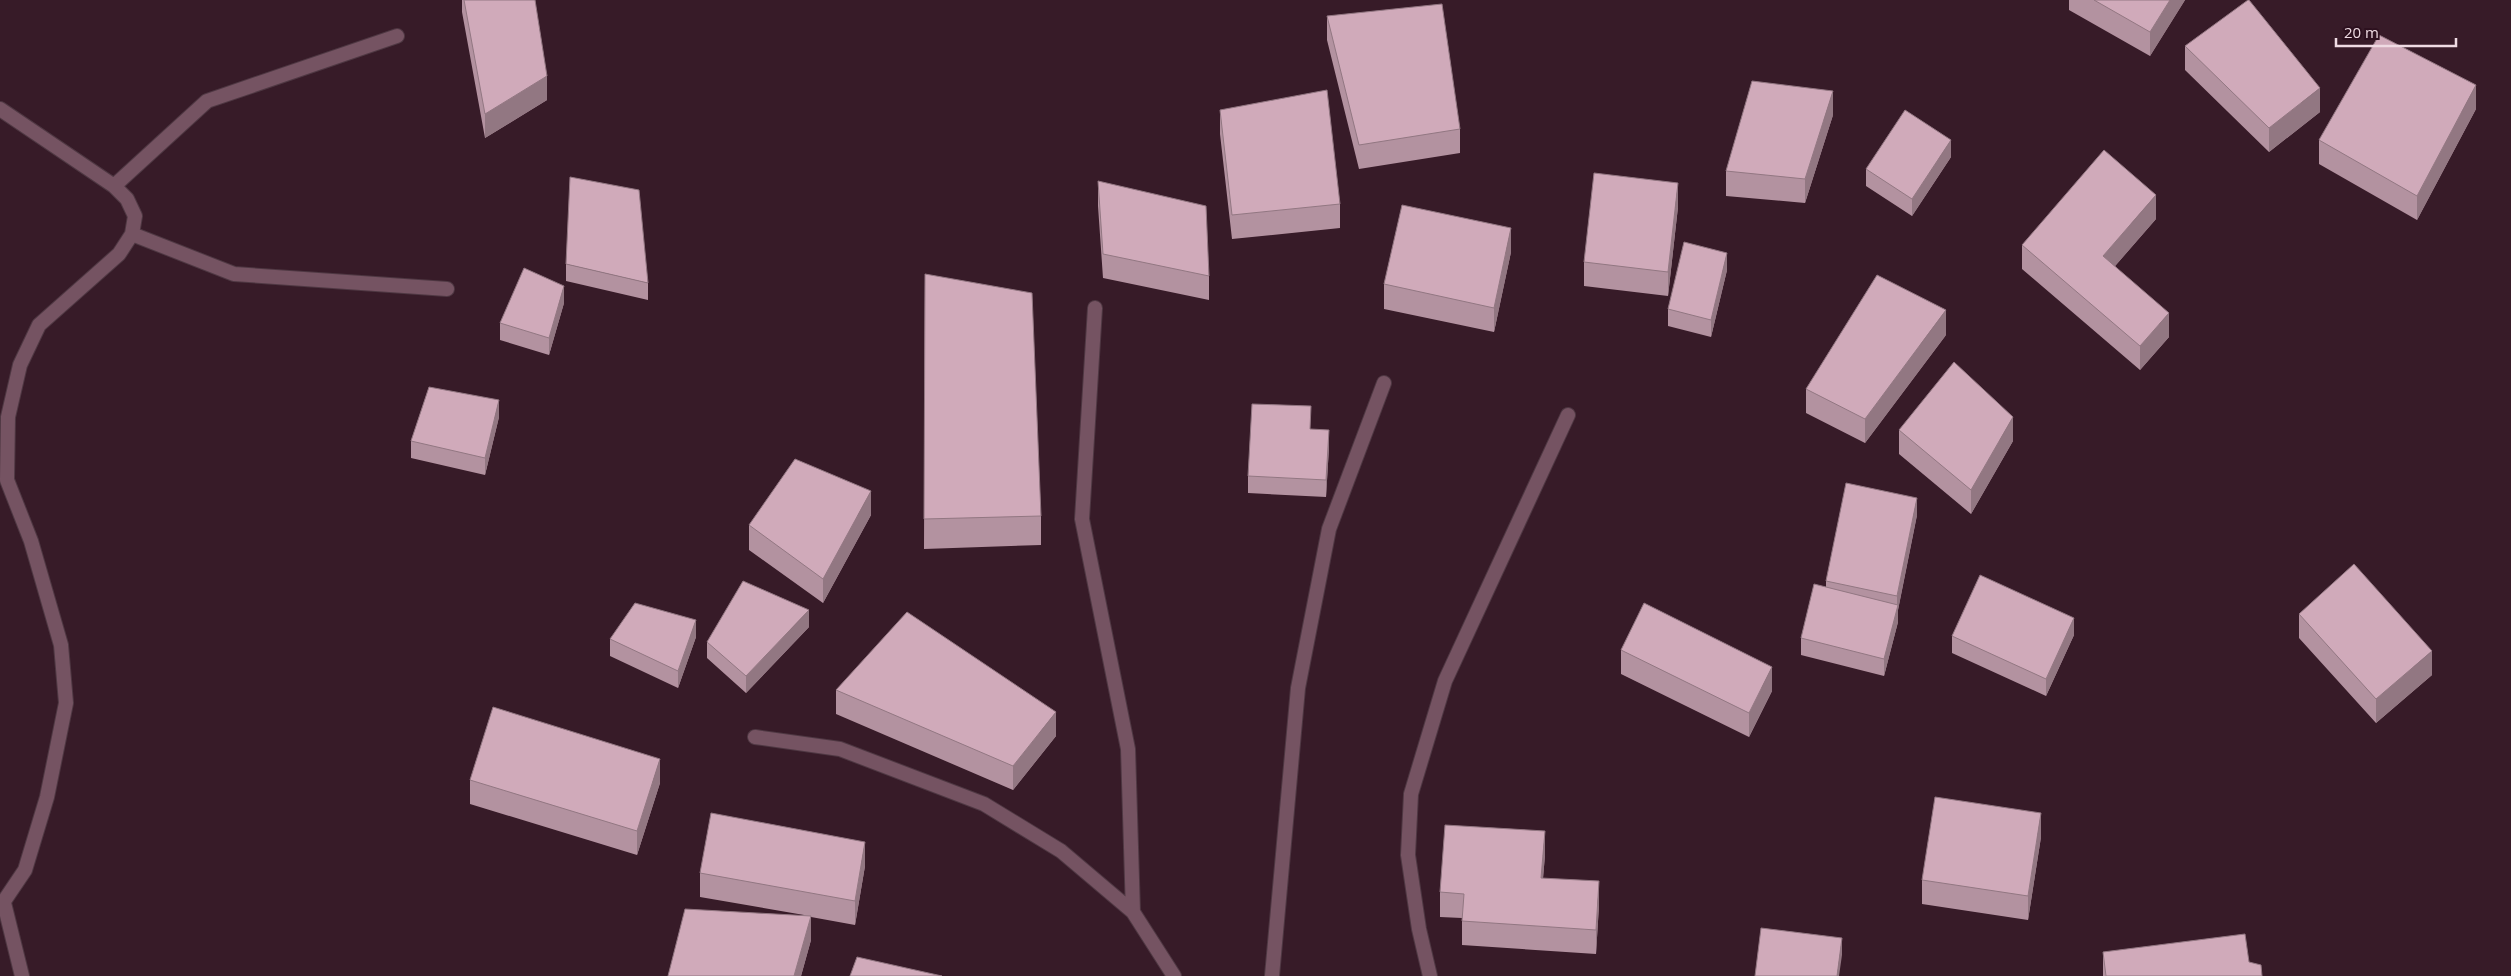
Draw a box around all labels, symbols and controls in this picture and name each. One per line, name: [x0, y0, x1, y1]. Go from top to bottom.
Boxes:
scale bar: [2336, 15, 2456, 47]
text: 20 m: [2344, 22, 2379, 42]

